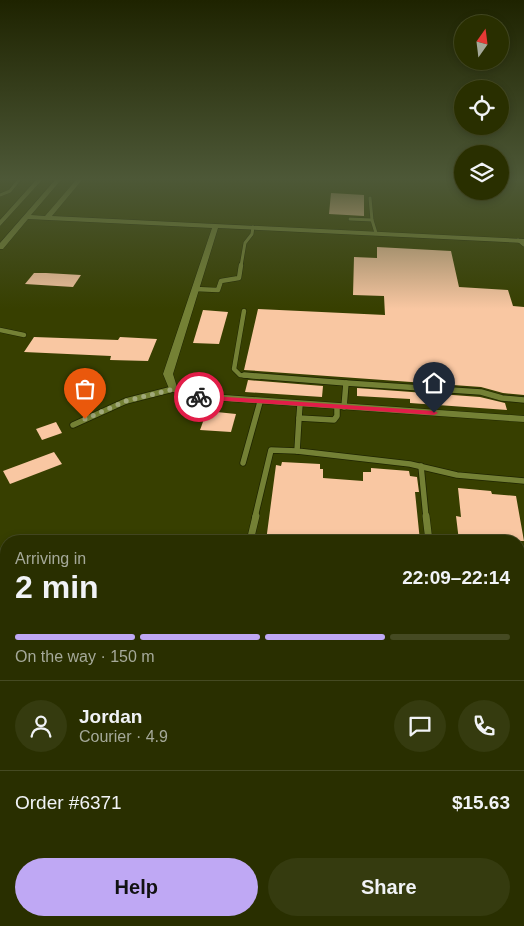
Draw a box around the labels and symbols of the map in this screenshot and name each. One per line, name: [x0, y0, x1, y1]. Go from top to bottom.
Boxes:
north arrow: [454, 15, 509, 70]
pin: [413, 362, 455, 413]
pin: [64, 368, 106, 419]
courier: [174, 372, 224, 422]

